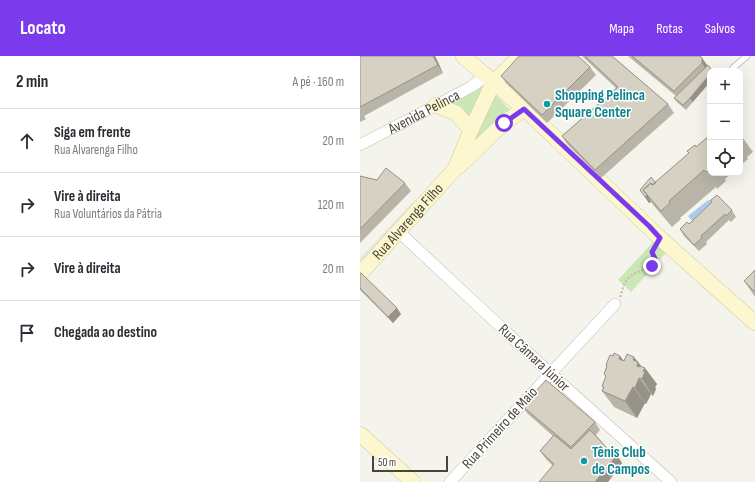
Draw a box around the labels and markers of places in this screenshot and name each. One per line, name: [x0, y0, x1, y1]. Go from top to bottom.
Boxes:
place label: Shopping Pelinca Square Center: [555, 86, 645, 122]
marker: Shopping Pelinca Square Center: [542, 99, 552, 109]
place label: Tênis Club de Campos: [592, 443, 650, 479]
marker: Tênis Club de Campos: [579, 456, 589, 466]

